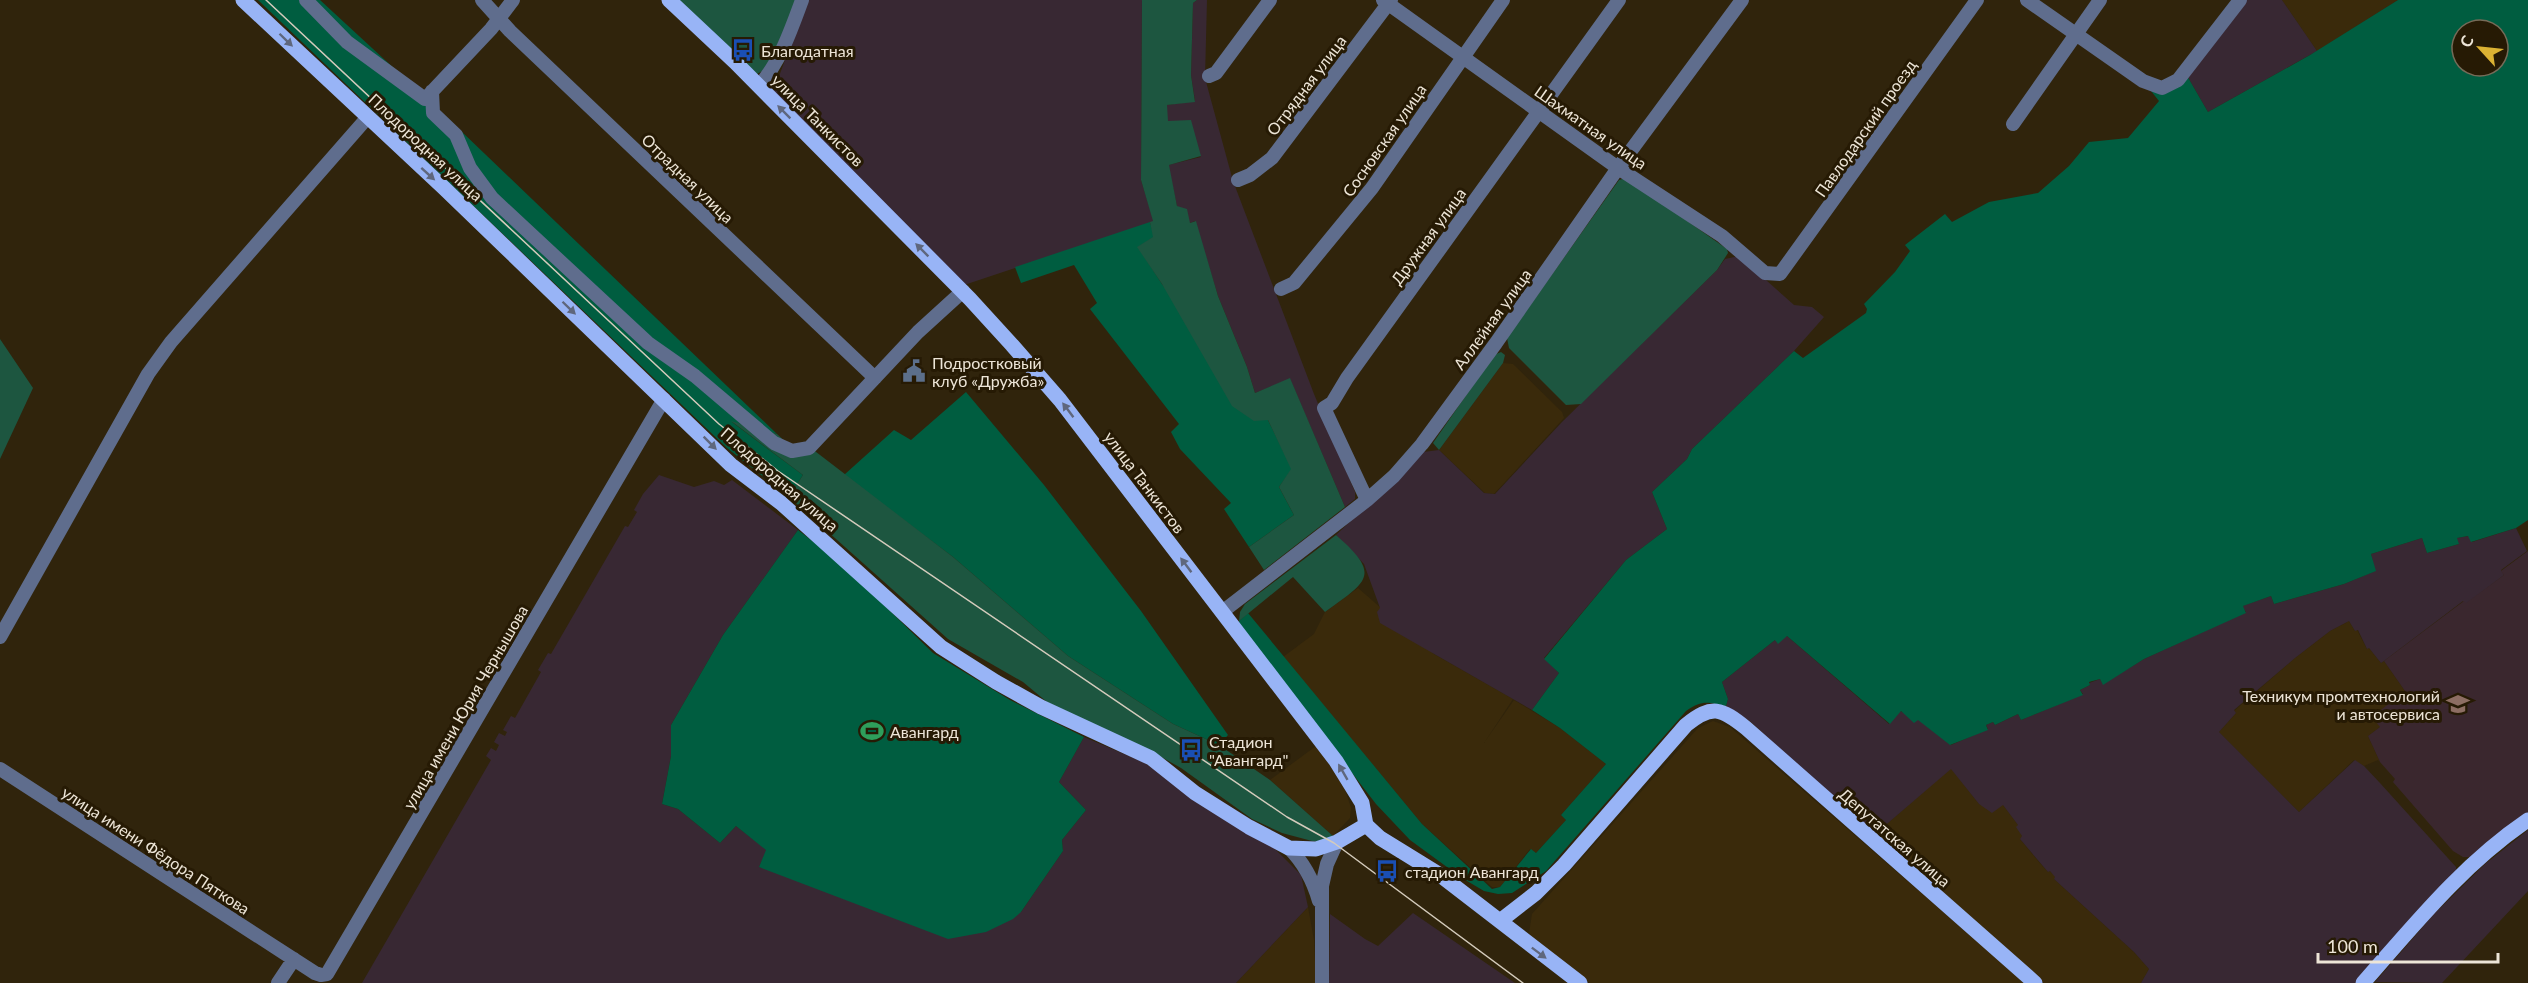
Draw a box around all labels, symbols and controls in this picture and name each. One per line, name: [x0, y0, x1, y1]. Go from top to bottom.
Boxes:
north arrow: [2450, 18, 2510, 78]
street label: Отрядная улица: [1262, 31, 1350, 139]
text: С: [2455, 32, 2477, 50]
one-way arrow: [278, 33, 292, 47]
bus stop icon: Благодатная: [730, 37, 756, 63]
place label: Благодатная: [761, 41, 854, 60]
street label: Павлодарский проезд: [1810, 56, 1920, 200]
street label: улица Танкистов: [768, 70, 868, 170]
street label: Сосновская улица: [1338, 80, 1430, 200]
street label: Шахматная улица: [1531, 81, 1651, 173]
street label: Плодородная улица: [365, 89, 487, 205]
one-way arrow: [778, 105, 792, 119]
street label: Отрадная улица: [638, 129, 738, 227]
one-way arrow: [420, 167, 435, 180]
street label: Дружная улица: [1387, 184, 1469, 288]
one-way arrow: [915, 243, 929, 257]
street label: Аллейная улица: [1449, 265, 1535, 373]
one-way arrow: [562, 301, 577, 315]
place label: Подростковый клуб «Дружба»: [932, 353, 1044, 390]
public building icon: Подростковый клуб «Дружба»: [901, 358, 927, 384]
one-way arrow: [1062, 403, 1074, 419]
street label: Плодородная улица: [718, 423, 842, 535]
street label: улица Танкистов: [1101, 427, 1189, 537]
one-way arrow: [702, 436, 716, 450]
one-way arrow: [1180, 558, 1192, 574]
street label: улица имени Юрия Чернышова: [399, 602, 531, 812]
place label: Техникум промтехнологий и автосервиса: [2242, 686, 2440, 723]
school or university icon: Техникум промтехнологий и автосервиса: [2445, 691, 2471, 717]
sports icon: Авангард: [859, 718, 885, 744]
place label: Авангард: [890, 722, 959, 741]
place label: Стадион "Авангард": [1209, 732, 1288, 769]
bus stop icon: Стадион "Авангард": [1178, 737, 1204, 763]
one-way arrow: [1337, 764, 1348, 780]
street label: улица имени Фёдора Пяткова: [59, 782, 253, 918]
street label: Депутатская улица: [1836, 784, 1954, 890]
bus stop icon: стадион Авангард: [1374, 858, 1400, 884]
place label: стадион Авангард: [1405, 862, 1539, 881]
scale bar: [2318, 926, 2498, 964]
text: 100 m: [2327, 935, 2378, 957]
one-way arrow: [1532, 947, 1547, 959]

